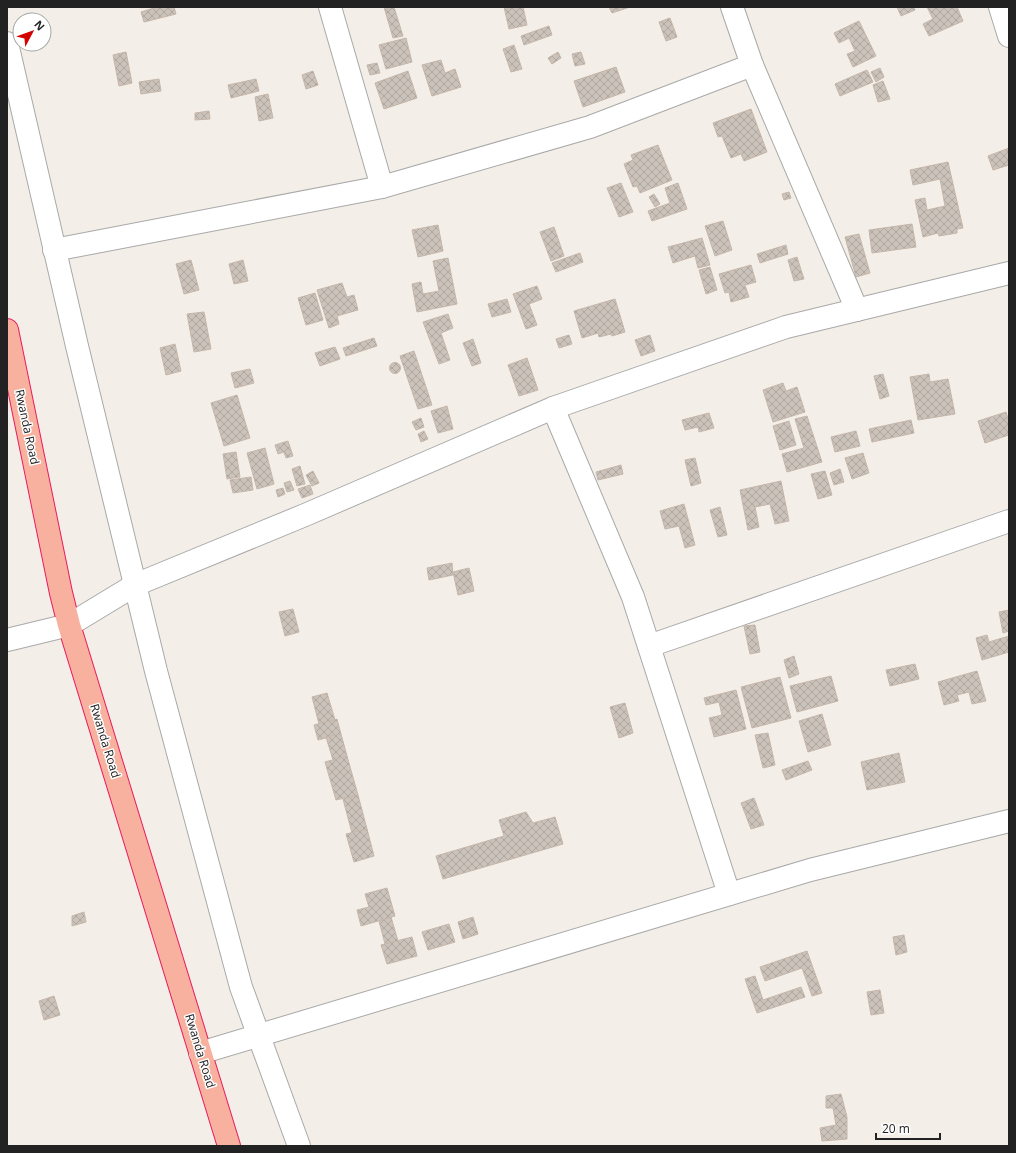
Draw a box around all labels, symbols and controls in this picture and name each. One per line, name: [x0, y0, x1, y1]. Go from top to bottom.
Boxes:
north arrow: [12, 12, 52, 52]
text: N: [31, 17, 49, 33]
street label: Rwanda Road: [11, 388, 44, 466]
street label: Rwanda Road: [86, 702, 125, 780]
street label: Rwanda Road: [181, 1012, 220, 1090]
scale bar: [876, 1115, 940, 1141]
text: 20 m: [882, 1120, 910, 1137]

